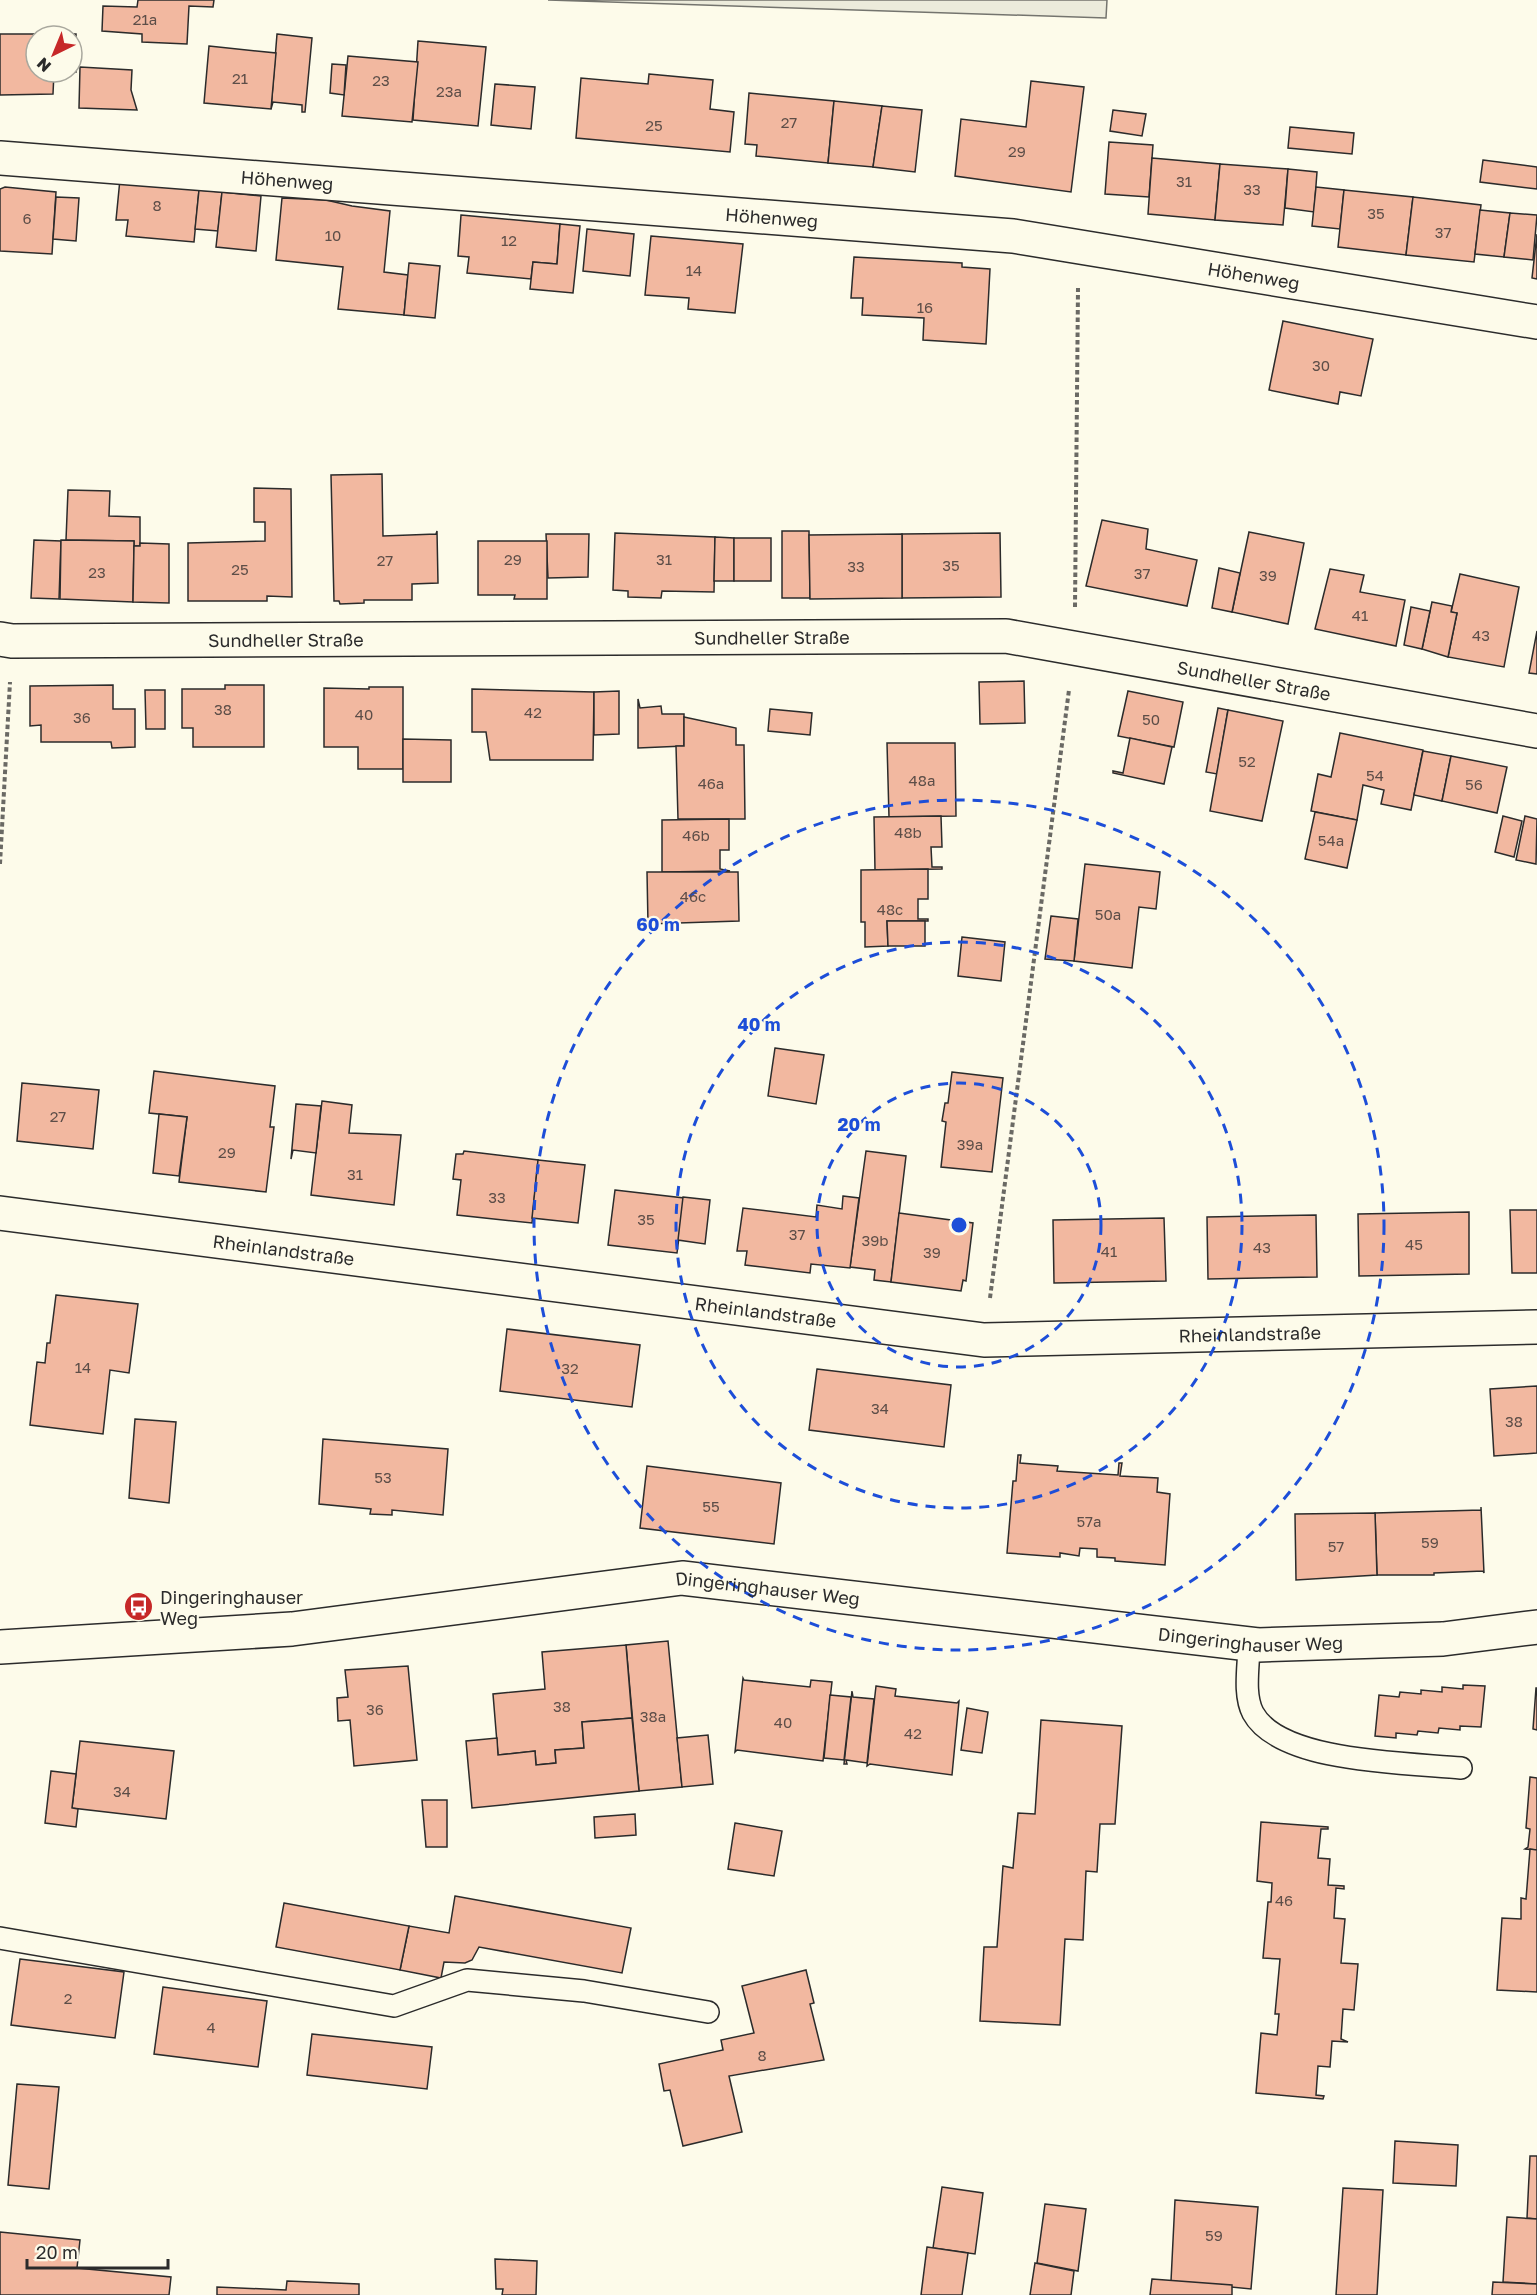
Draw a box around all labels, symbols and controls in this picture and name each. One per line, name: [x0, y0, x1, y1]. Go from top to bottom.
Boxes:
house number: 21a: [133, 10, 157, 28]
north arrow: [24, 24, 84, 84]
text: N: [32, 54, 55, 76]
house number: 21: [232, 69, 248, 87]
house number: 23: [372, 71, 390, 89]
house number: 23a: [436, 82, 462, 100]
house number: 27: [781, 113, 797, 131]
house number: 25: [645, 116, 663, 134]
house number: 29: [1008, 142, 1026, 160]
street label: Höhenweg: [240, 166, 334, 195]
house number: 31: [1176, 172, 1192, 190]
house number: 33: [1243, 180, 1261, 198]
house number: 8: [152, 196, 162, 214]
street label: Höhenweg: [725, 203, 819, 232]
house number: 35: [1367, 204, 1385, 222]
house number: 6: [22, 209, 32, 227]
house number: 37: [1435, 223, 1451, 241]
house number: 10: [325, 226, 341, 244]
house number: 12: [501, 231, 517, 249]
street label: Höhenweg: [1206, 257, 1301, 294]
house number: 14: [686, 261, 702, 279]
house number: 16: [917, 298, 933, 316]
house number: 30: [1312, 356, 1330, 374]
house number: 29: [504, 550, 522, 568]
house number: 31: [656, 550, 672, 568]
house number: 27: [377, 551, 393, 569]
house number: 35: [942, 556, 960, 574]
house number: 33: [847, 557, 865, 575]
house number: 25: [231, 560, 249, 578]
house number: 23: [88, 563, 106, 581]
house number: 37: [1134, 564, 1150, 582]
house number: 39: [1259, 566, 1277, 584]
house number: 41: [1352, 606, 1368, 624]
street label: Sundheller Straße: [694, 626, 850, 649]
house number: 43: [1472, 626, 1490, 644]
street label: Sundheller Straße: [208, 628, 364, 651]
street label: Sundheller Straße: [1175, 656, 1332, 705]
house number: 38: [214, 700, 232, 718]
house number: 42: [524, 703, 542, 721]
house number: 40: [355, 705, 373, 723]
house number: 36: [73, 708, 91, 726]
house number: 50: [1142, 710, 1160, 728]
house number: 52: [1238, 752, 1256, 770]
house number: 54: [1366, 766, 1384, 784]
house number: 48a: [909, 771, 935, 789]
house number: 46a: [698, 774, 724, 792]
house number: 56: [1465, 775, 1483, 793]
house number: 48b: [894, 823, 922, 841]
house number: 46b: [682, 826, 710, 844]
house number: 54a: [1318, 831, 1344, 849]
house number: 46c: [680, 887, 706, 905]
house number: 48c: [877, 900, 903, 918]
house number: 50a: [1095, 905, 1121, 923]
text: 60 m: [636, 913, 680, 935]
text: 40 m: [737, 1013, 781, 1035]
house number: 27: [50, 1107, 66, 1125]
text: 20 m: [838, 1113, 880, 1135]
house number: 39a: [957, 1135, 983, 1153]
house number: 29: [218, 1143, 236, 1161]
house number: 31: [347, 1165, 363, 1183]
house number: 33: [488, 1188, 506, 1206]
house number: 35: [637, 1210, 655, 1228]
centre of rings: [949, 1215, 969, 1235]
house number: 37: [789, 1225, 805, 1243]
street label: Rheinlandstraße: [212, 1230, 356, 1270]
house number: 39b: [861, 1231, 889, 1249]
house number: 45: [1405, 1235, 1423, 1253]
house number: 43: [1253, 1238, 1271, 1256]
house number: 41: [1101, 1242, 1117, 1260]
house number: 39: [923, 1243, 941, 1261]
street label: Rheinlandstraße: [694, 1292, 838, 1332]
street label: Rheinlandstraße: [1178, 1321, 1321, 1346]
house number: 14: [75, 1358, 91, 1376]
house number: 32: [561, 1359, 579, 1377]
house number: 34: [871, 1399, 889, 1417]
house number: 38: [1505, 1412, 1523, 1430]
house number: 53: [374, 1468, 392, 1486]
house number: 55: [702, 1497, 720, 1515]
house number: 57a: [1076, 1512, 1102, 1530]
house number: 59: [1421, 1533, 1439, 1551]
house number: 57: [1328, 1537, 1344, 1555]
street label: Dingeringhauser Weg: [674, 1566, 861, 1610]
place label: Dingeringhauser Weg: [160, 1586, 303, 1629]
bus stop icon: Dingeringhauser Weg: [123, 1591, 155, 1623]
street label: Dingeringhauser Weg: [1157, 1622, 1343, 1656]
house number: 38: [553, 1697, 571, 1715]
house number: 36: [366, 1700, 384, 1718]
house number: 38a: [640, 1707, 666, 1725]
house number: 40: [774, 1713, 792, 1731]
house number: 42: [904, 1724, 922, 1742]
house number: 34: [113, 1782, 131, 1800]
house number: 46: [1275, 1891, 1293, 1909]
house number: 2: [64, 1989, 72, 2007]
house number: 4: [206, 2018, 216, 2036]
house number: 8: [757, 2046, 767, 2064]
house number: 59: [1205, 2226, 1223, 2244]
scale bar: [27, 2232, 168, 2270]
text: 20 m: [36, 2241, 78, 2263]

